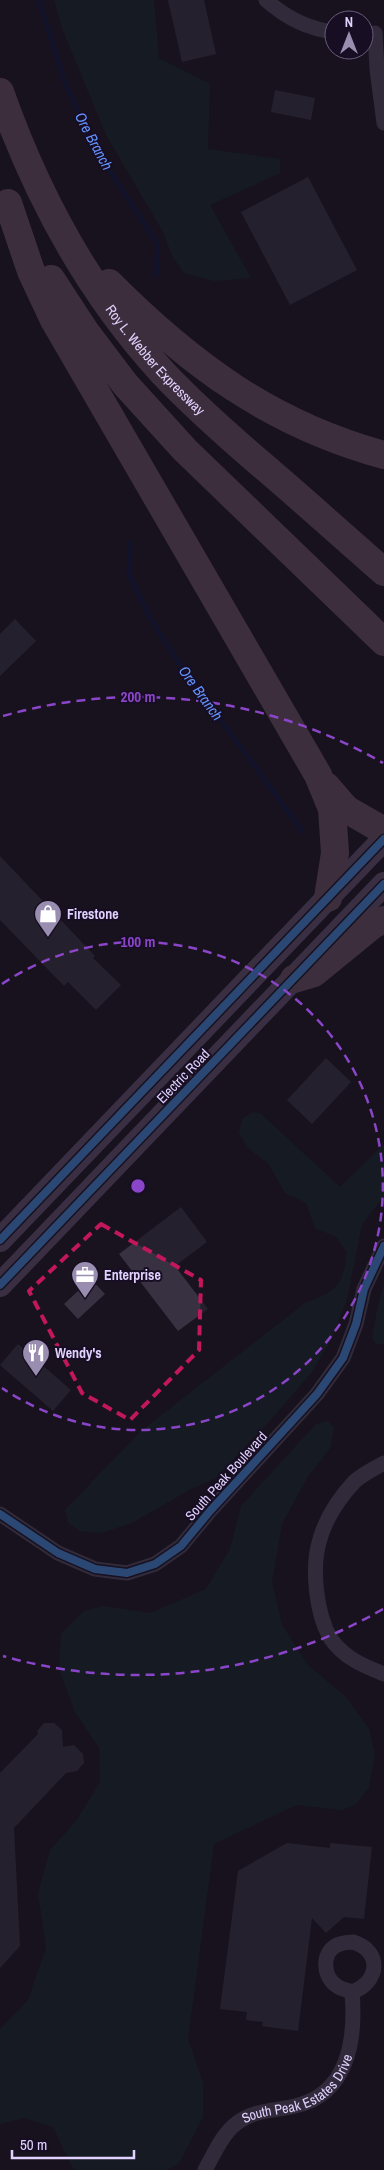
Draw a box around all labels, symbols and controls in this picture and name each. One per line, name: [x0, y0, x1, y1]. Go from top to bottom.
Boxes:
north arrow: [324, 10, 374, 60]
text: N: [345, 13, 353, 31]
water label: Ore Branch: [70, 108, 118, 174]
street label: Roy L. Webber Expressway: [102, 301, 209, 419]
water label: Ore Branch: [174, 661, 228, 725]
text: 200 m: [121, 686, 155, 707]
shop icon: Firestone: [33, 899, 63, 938]
place label: Firestone: [67, 905, 119, 923]
text: 100 m: [121, 931, 155, 952]
street label: Electric Road: [153, 1045, 213, 1107]
centre of rings: [129, 1177, 147, 1195]
office icon: Enterprise: [70, 1260, 100, 1299]
place label: Enterprise: [104, 1266, 161, 1284]
restaurant icon: Wendy's: [21, 1338, 51, 1377]
place label: Wendy's: [55, 1344, 102, 1362]
street label: South Peak Boulevard: [181, 1428, 271, 1524]
street label: South Peak Estates Drive: [239, 2052, 356, 2127]
scale bar: [12, 2128, 135, 2160]
text: 50 m: [20, 2134, 47, 2155]

